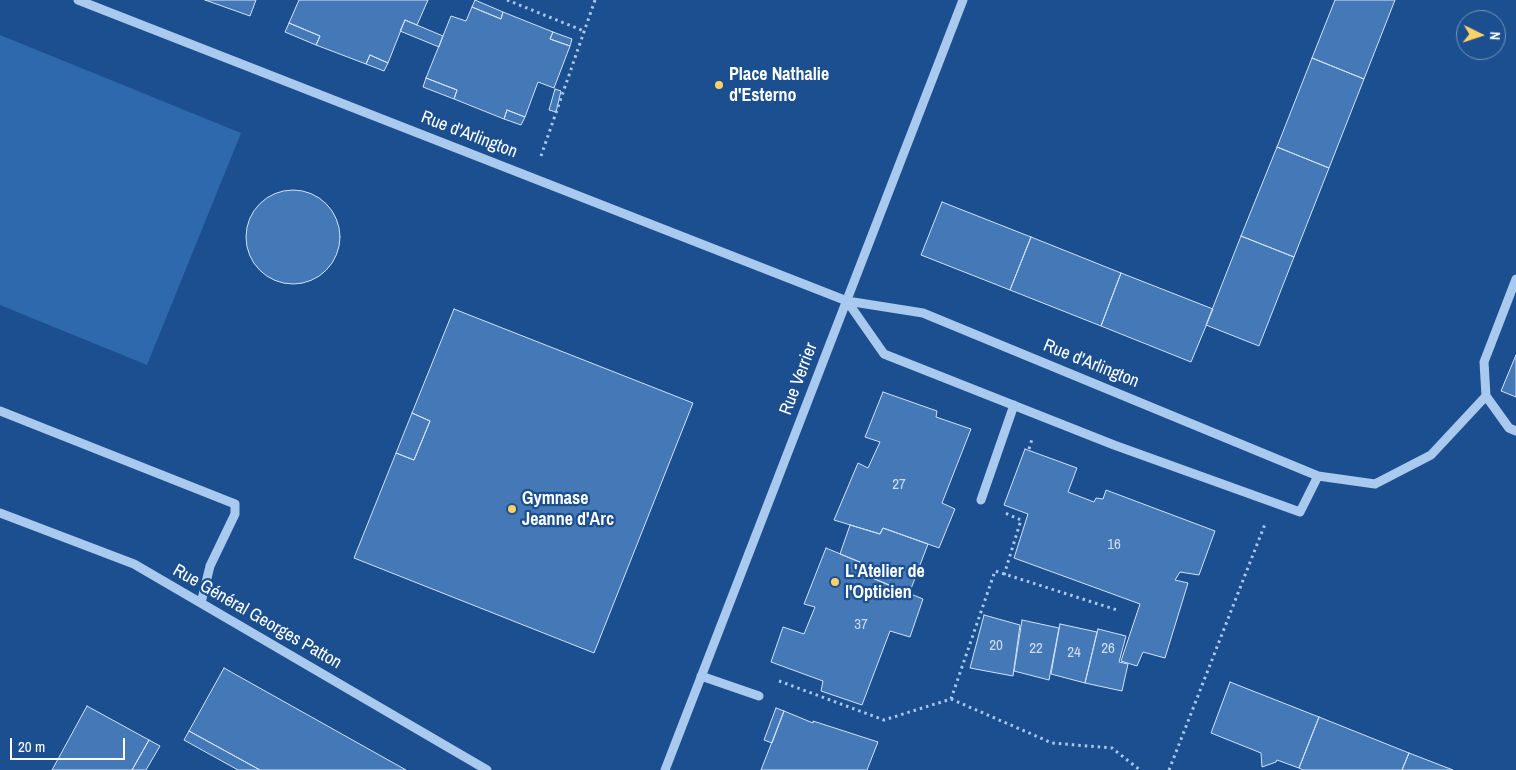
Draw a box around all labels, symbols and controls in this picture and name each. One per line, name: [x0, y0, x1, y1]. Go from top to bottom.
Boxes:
north arrow: [1456, 10, 1506, 60]
text: N: [1486, 31, 1504, 41]
place label: Place Nathalie d'Esterno: [729, 64, 829, 106]
marker: Place Nathalie d'Esterno: [713, 79, 725, 91]
street label: Rue d'Arlington: [418, 107, 520, 163]
street label: Rue d'Arlington: [1040, 335, 1142, 393]
street label: Rue Verrier: [775, 340, 823, 418]
house number: 27: [892, 476, 906, 494]
place label: Gymnase Jeanne d'Arc: [522, 488, 614, 530]
marker: Gymnase Jeanne d'Arc: [506, 503, 518, 515]
house number: 16: [1107, 536, 1121, 554]
street label: Rue Général Georges Patton: [169, 560, 345, 674]
place label: L'Atelier de l'Opticien: [845, 561, 925, 604]
marker: L'Atelier de l'Opticien: [829, 576, 841, 588]
house number: 37: [854, 616, 868, 634]
house number: 20: [989, 637, 1003, 655]
house number: 22: [1029, 640, 1043, 658]
house number: 26: [1101, 640, 1115, 658]
house number: 24: [1067, 644, 1081, 662]
scale bar: [12, 728, 128, 760]
text: 20 m: [18, 736, 45, 757]

